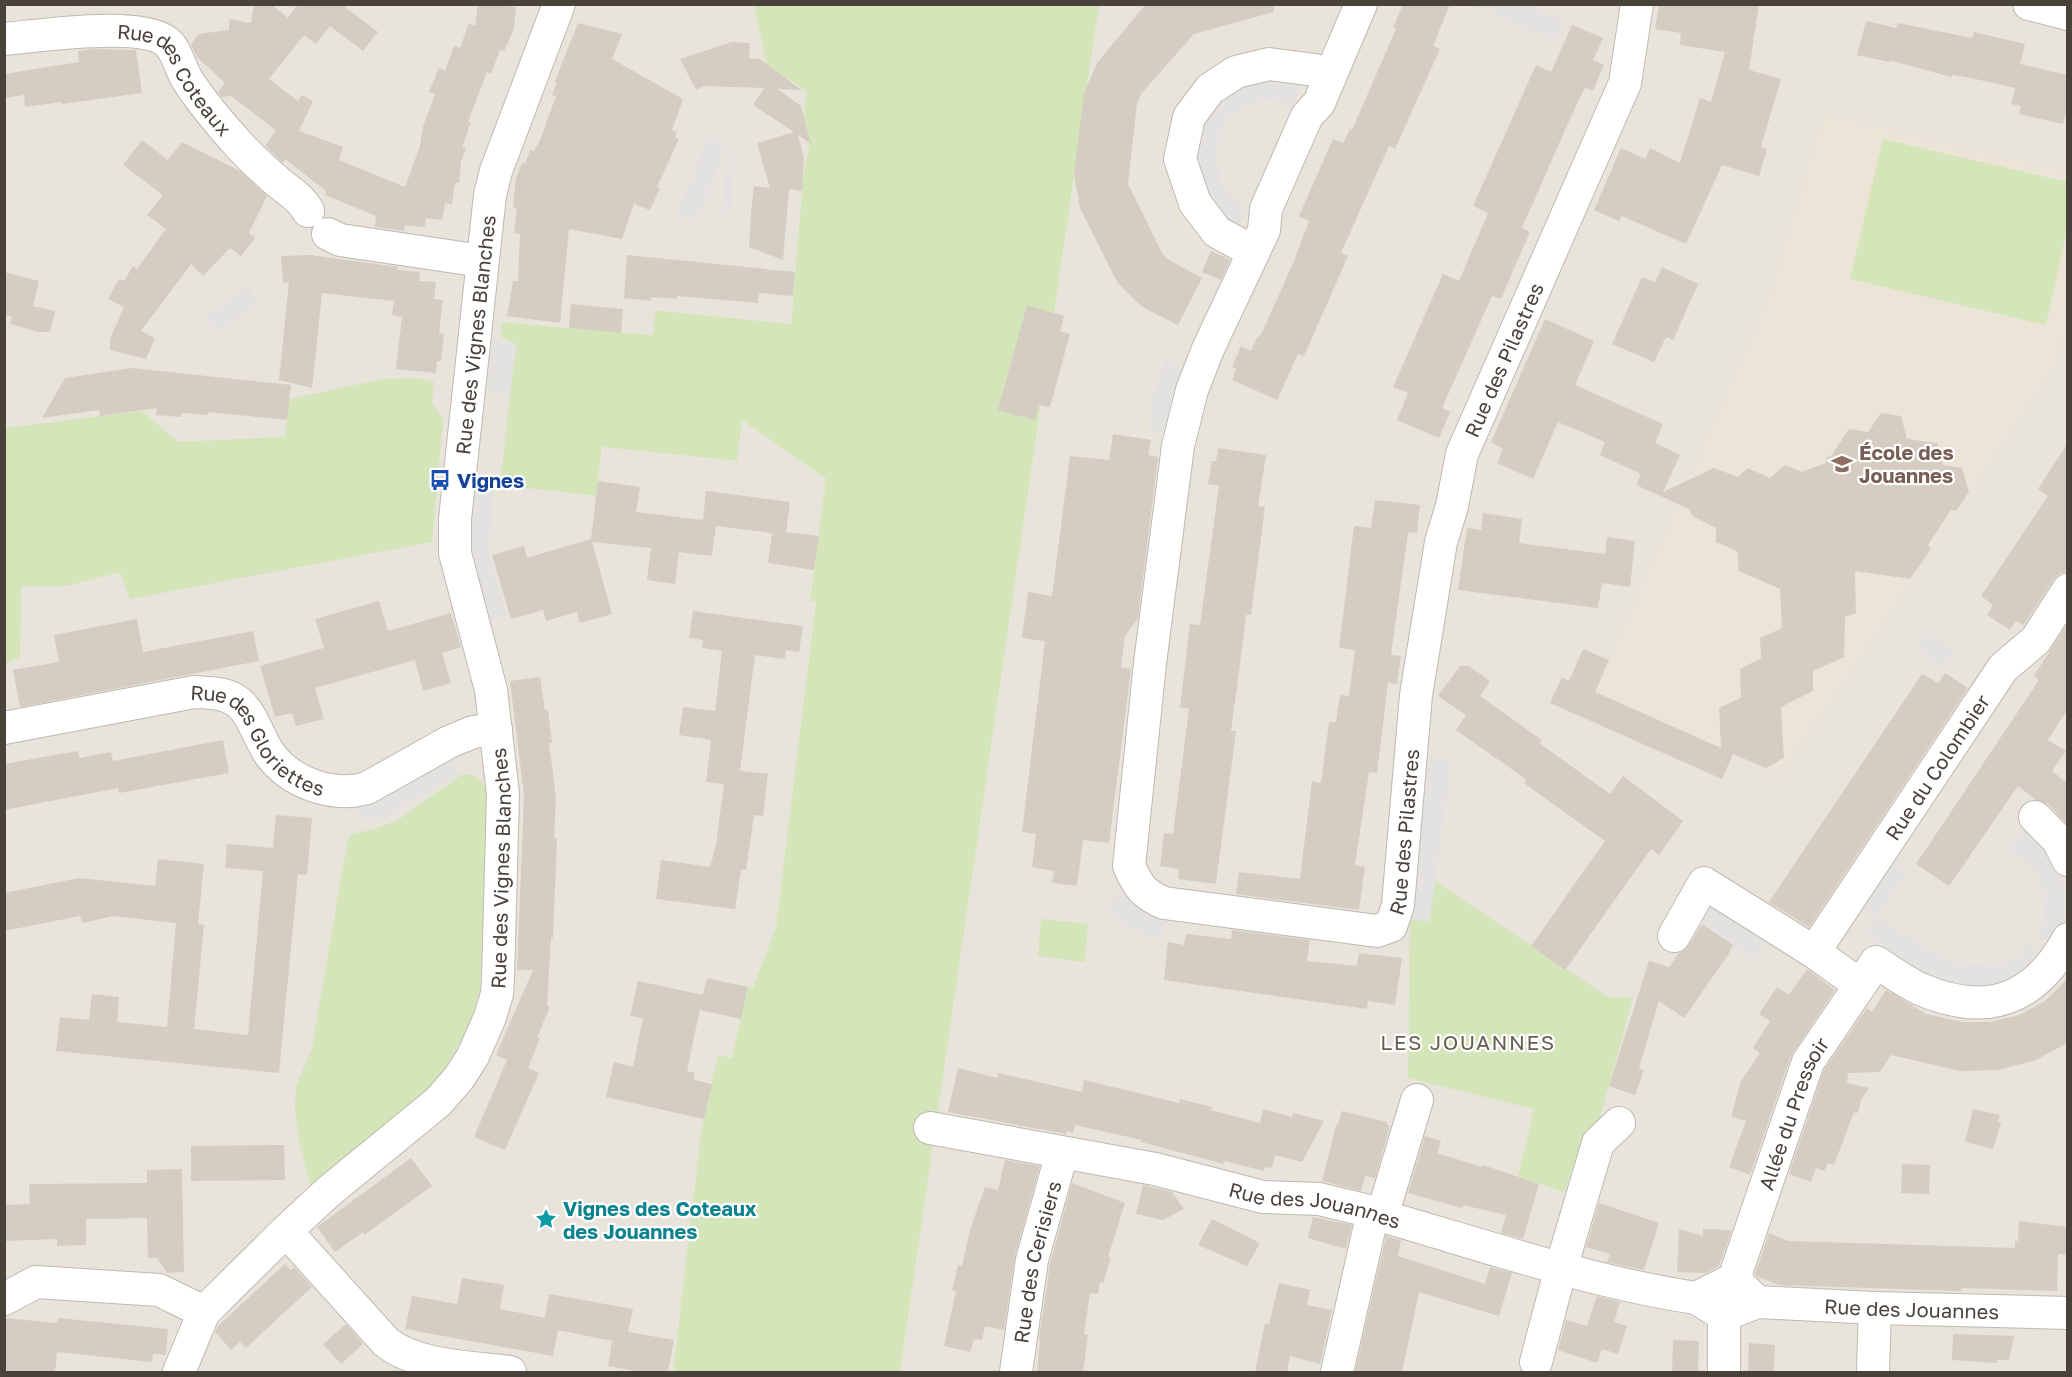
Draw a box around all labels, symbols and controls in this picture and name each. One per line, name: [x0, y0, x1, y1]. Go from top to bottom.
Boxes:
street label: Rue des Coteaux: [117, 19, 237, 140]
street label: Rue des Vignes Blanches: [450, 214, 500, 456]
street label: Rue des Pilastres: [1459, 279, 1548, 441]
place label: École des Jouannes: [1859, 440, 1954, 487]
school or university icon: École des Jouannes: [1830, 452, 1854, 476]
bus stop icon: Vignes: [428, 468, 452, 492]
place label: Vignes: [457, 468, 524, 492]
street label: Rue des Gloriettes: [190, 680, 327, 800]
street label: Rue du Colombier: [1880, 690, 1994, 845]
street label: Rue des Vignes Blanches: [485, 747, 515, 989]
street label: Rue des Pilastres: [1384, 748, 1423, 918]
district label: LES JOUANNES: [1380, 1029, 1556, 1055]
street label: Allée du Pressoir: [1753, 1032, 1834, 1193]
street label: Rue des Jouannes: [1226, 1177, 1403, 1233]
street label: Rue des Cerisiers: [1008, 1178, 1066, 1345]
place label: Vignes des Coteaux des Jouannes: [563, 1196, 757, 1243]
place icon: Vignes des Coteaux des Jouannes: [534, 1207, 558, 1231]
street label: Rue des Jouannes: [1824, 1293, 1999, 1323]

